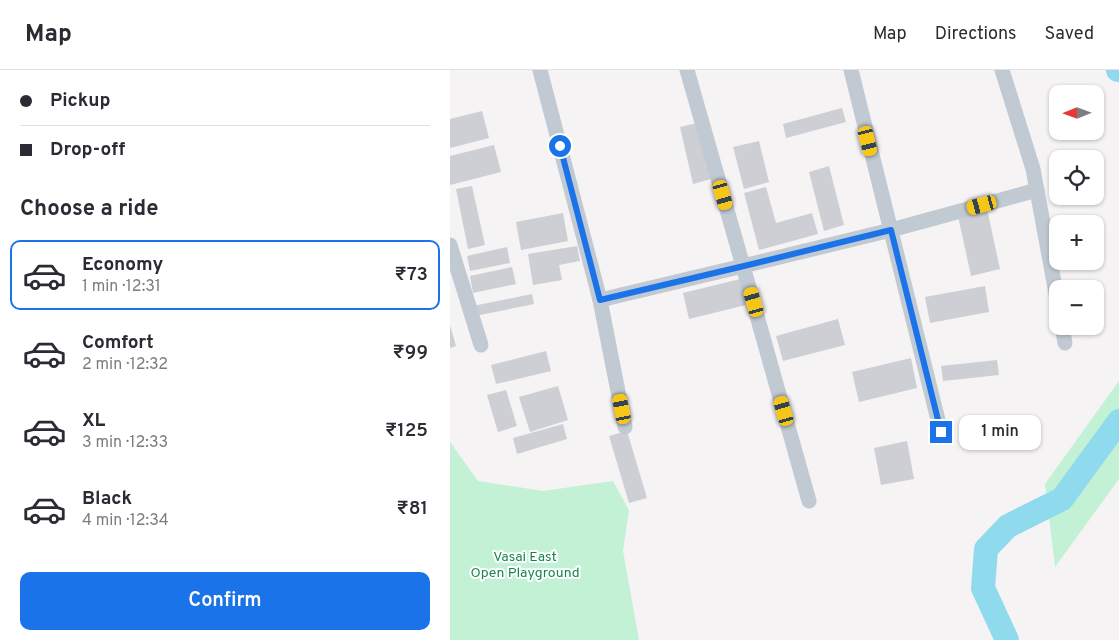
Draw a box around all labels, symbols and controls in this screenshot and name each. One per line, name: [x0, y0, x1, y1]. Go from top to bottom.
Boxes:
text: Map: [25, 20, 72, 50]
text: Map: [873, 23, 907, 46]
text: Directions: [935, 23, 1017, 46]
text: Saved: [1045, 23, 1094, 46]
north arrow: [1049, 85, 1104, 140]
map controls: [1049, 85, 1104, 335]
text: Pickup: [50, 89, 110, 113]
car: [857, 125, 878, 157]
route start: [549, 135, 571, 157]
text: Drop-off: [50, 138, 125, 162]
button: locate: [1049, 150, 1104, 205]
car: [711, 179, 734, 211]
car: [965, 194, 998, 216]
text: Choose a ride: [20, 196, 158, 223]
button: +: [1049, 215, 1104, 270]
icon: car: [22, 253, 67, 298]
text: Economy: [82, 253, 163, 277]
text: ₹73: [394, 263, 428, 287]
text: 1 min · 12:31: [82, 277, 161, 297]
button: −: [1049, 280, 1104, 335]
car: [742, 286, 765, 318]
icon: car: [22, 331, 67, 376]
text: Comfort: [82, 331, 154, 355]
text: ₹99: [393, 341, 428, 365]
text: 2 min · 12:32: [82, 355, 168, 375]
car: [611, 393, 632, 425]
car: [772, 395, 795, 427]
icon: car: [22, 409, 67, 454]
text: XL: [82, 409, 105, 433]
callout: 1 min: [958, 414, 1041, 450]
text: ₹125: [385, 419, 428, 443]
route end: [930, 421, 952, 443]
text: 1 min: [981, 422, 1019, 442]
text: 3 min · 12:33: [82, 433, 168, 453]
icon: car: [22, 487, 67, 532]
text: Black: [82, 487, 132, 511]
text: ₹81: [396, 497, 428, 521]
text: 4 min · 12:34: [82, 511, 169, 531]
park label: Vasai East Open Playground: [470, 549, 580, 582]
button: Confirm: [20, 572, 430, 630]

